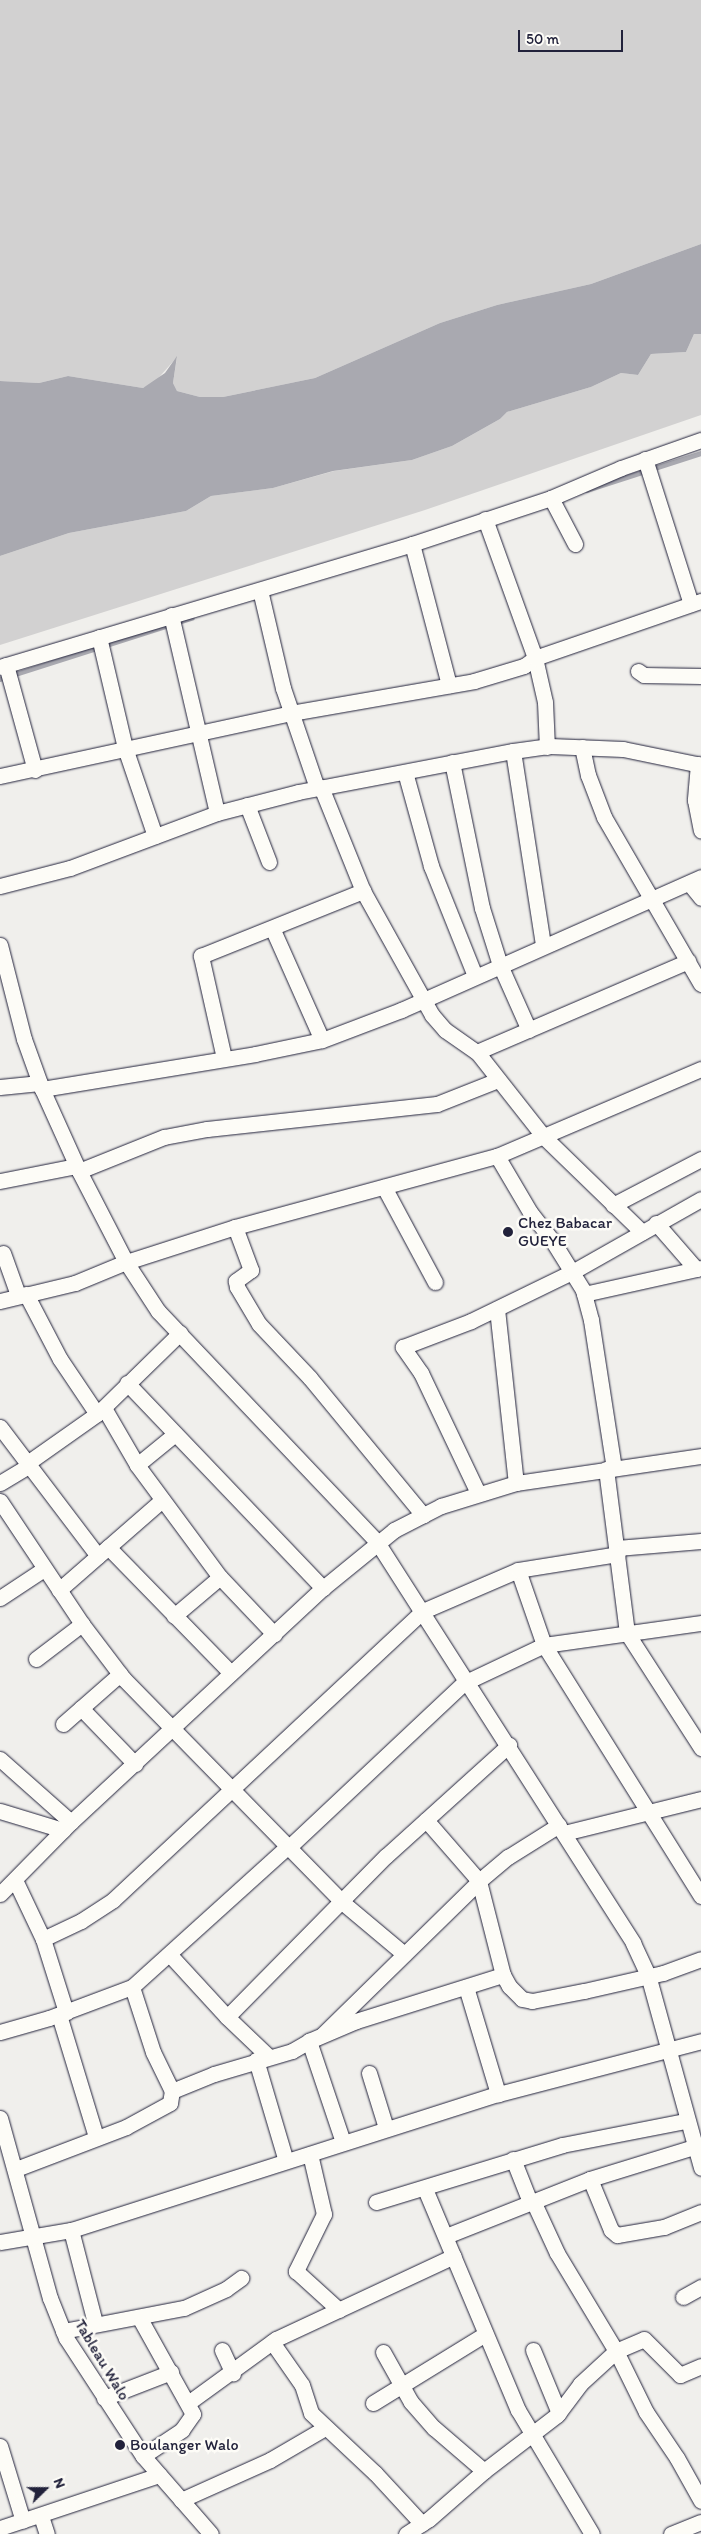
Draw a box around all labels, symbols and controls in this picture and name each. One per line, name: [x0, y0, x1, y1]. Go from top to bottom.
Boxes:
scale bar: [521, 20, 626, 52]
text: 50 m: [526, 30, 559, 48]
place label: Chez Babacar GUEYE: [518, 1213, 612, 1251]
marker: Chez Babacar GUEYE: [502, 1226, 514, 1238]
street label: Tableau Walo: [70, 2316, 134, 2404]
place label: Boulanger Walo: [130, 2435, 239, 2455]
marker: Boulanger Walo: [114, 2439, 126, 2451]
north arrow: [20, 2464, 70, 2514]
text: N: [50, 2476, 69, 2491]

